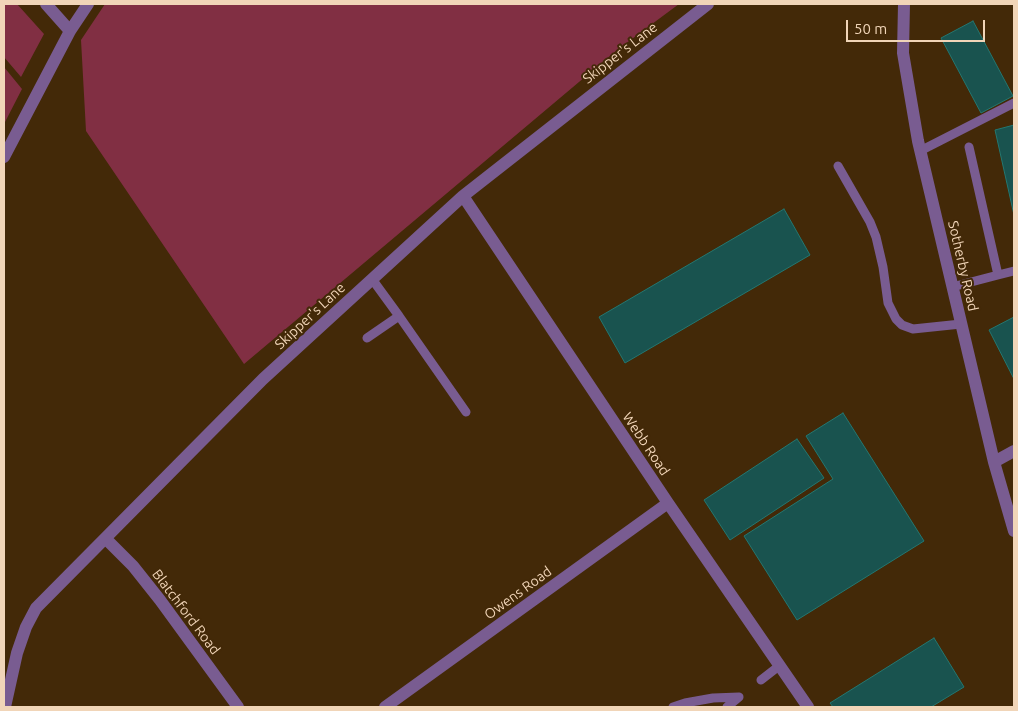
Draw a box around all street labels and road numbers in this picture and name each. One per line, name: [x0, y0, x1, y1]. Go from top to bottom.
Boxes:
street label: Skipper's Lane: [579, 19, 661, 87]
street label: Sotherby Road: [944, 219, 982, 313]
street label: Skipper's Lane: [271, 279, 349, 353]
street label: Webb Road: [619, 409, 673, 479]
street label: Owens Road: [481, 563, 555, 623]
street label: Blatchford Road: [149, 566, 223, 658]

